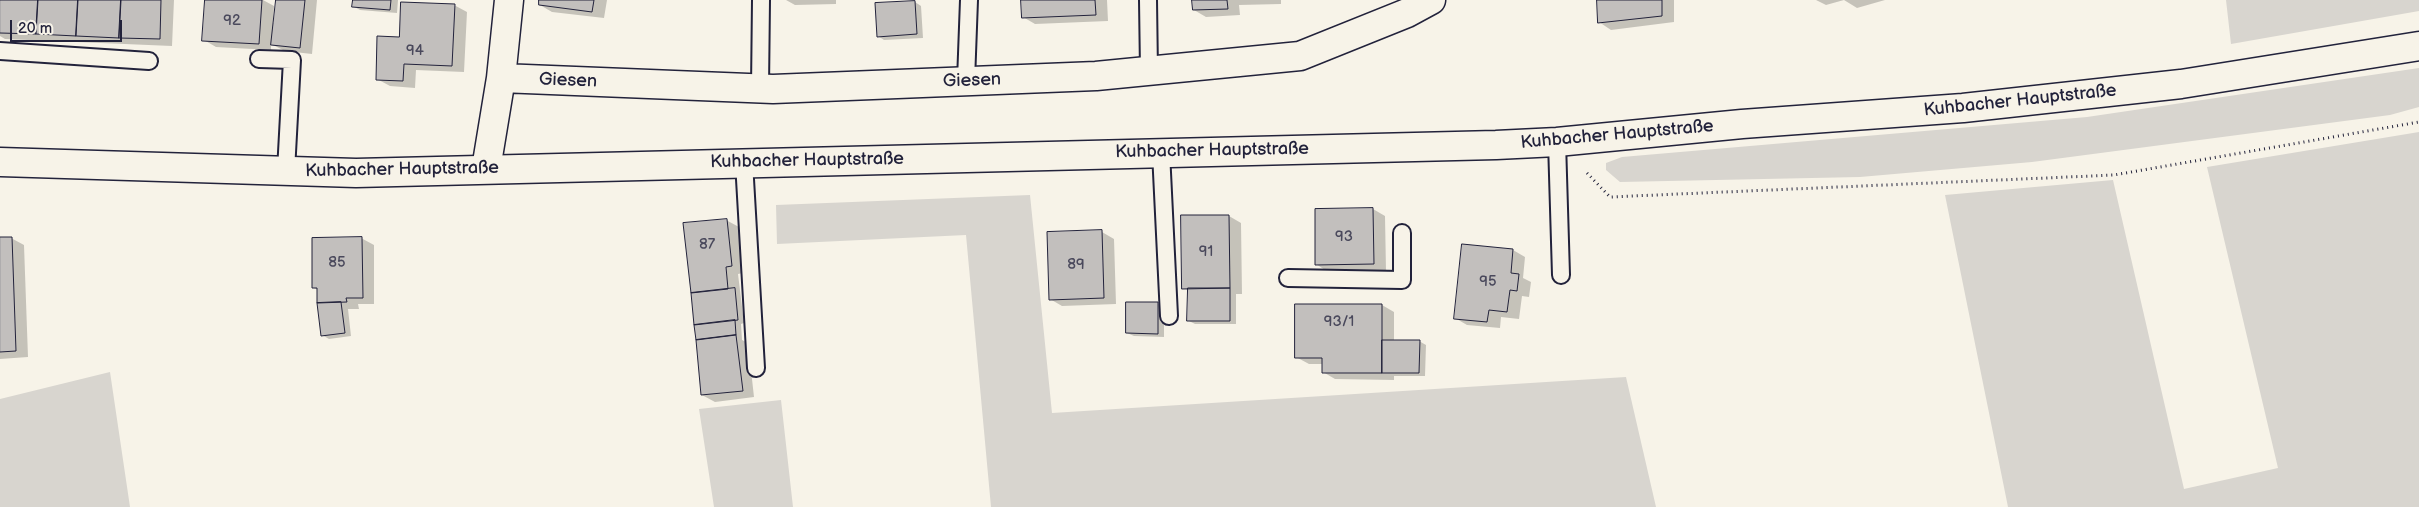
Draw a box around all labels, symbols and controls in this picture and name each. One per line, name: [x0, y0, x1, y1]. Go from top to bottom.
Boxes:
scale bar: [12, 10, 125, 42]
house number: 92: [223, 12, 241, 30]
text: 20 m: [18, 19, 52, 38]
house number: 94: [406, 42, 424, 60]
street label: Giesen: [539, 69, 597, 93]
street label: Giesen: [943, 69, 1001, 93]
street label: Kuhbacher Hauptstraße: [1923, 80, 2117, 122]
street label: Kuhbacher Hauptstraße: [1520, 116, 1714, 154]
street label: Kuhbacher Hauptstraße: [1115, 139, 1309, 163]
street label: Kuhbacher Hauptstraße: [710, 149, 904, 173]
street label: Kuhbacher Hauptstraße: [305, 158, 499, 182]
house number: 93: [1335, 228, 1353, 246]
house number: 87: [699, 236, 715, 254]
house number: 91: [1199, 243, 1213, 261]
house number: 85: [328, 254, 346, 272]
house number: 89: [1067, 256, 1085, 274]
house number: 95: [1479, 273, 1497, 291]
house number: 93/1: [1324, 313, 1354, 331]

